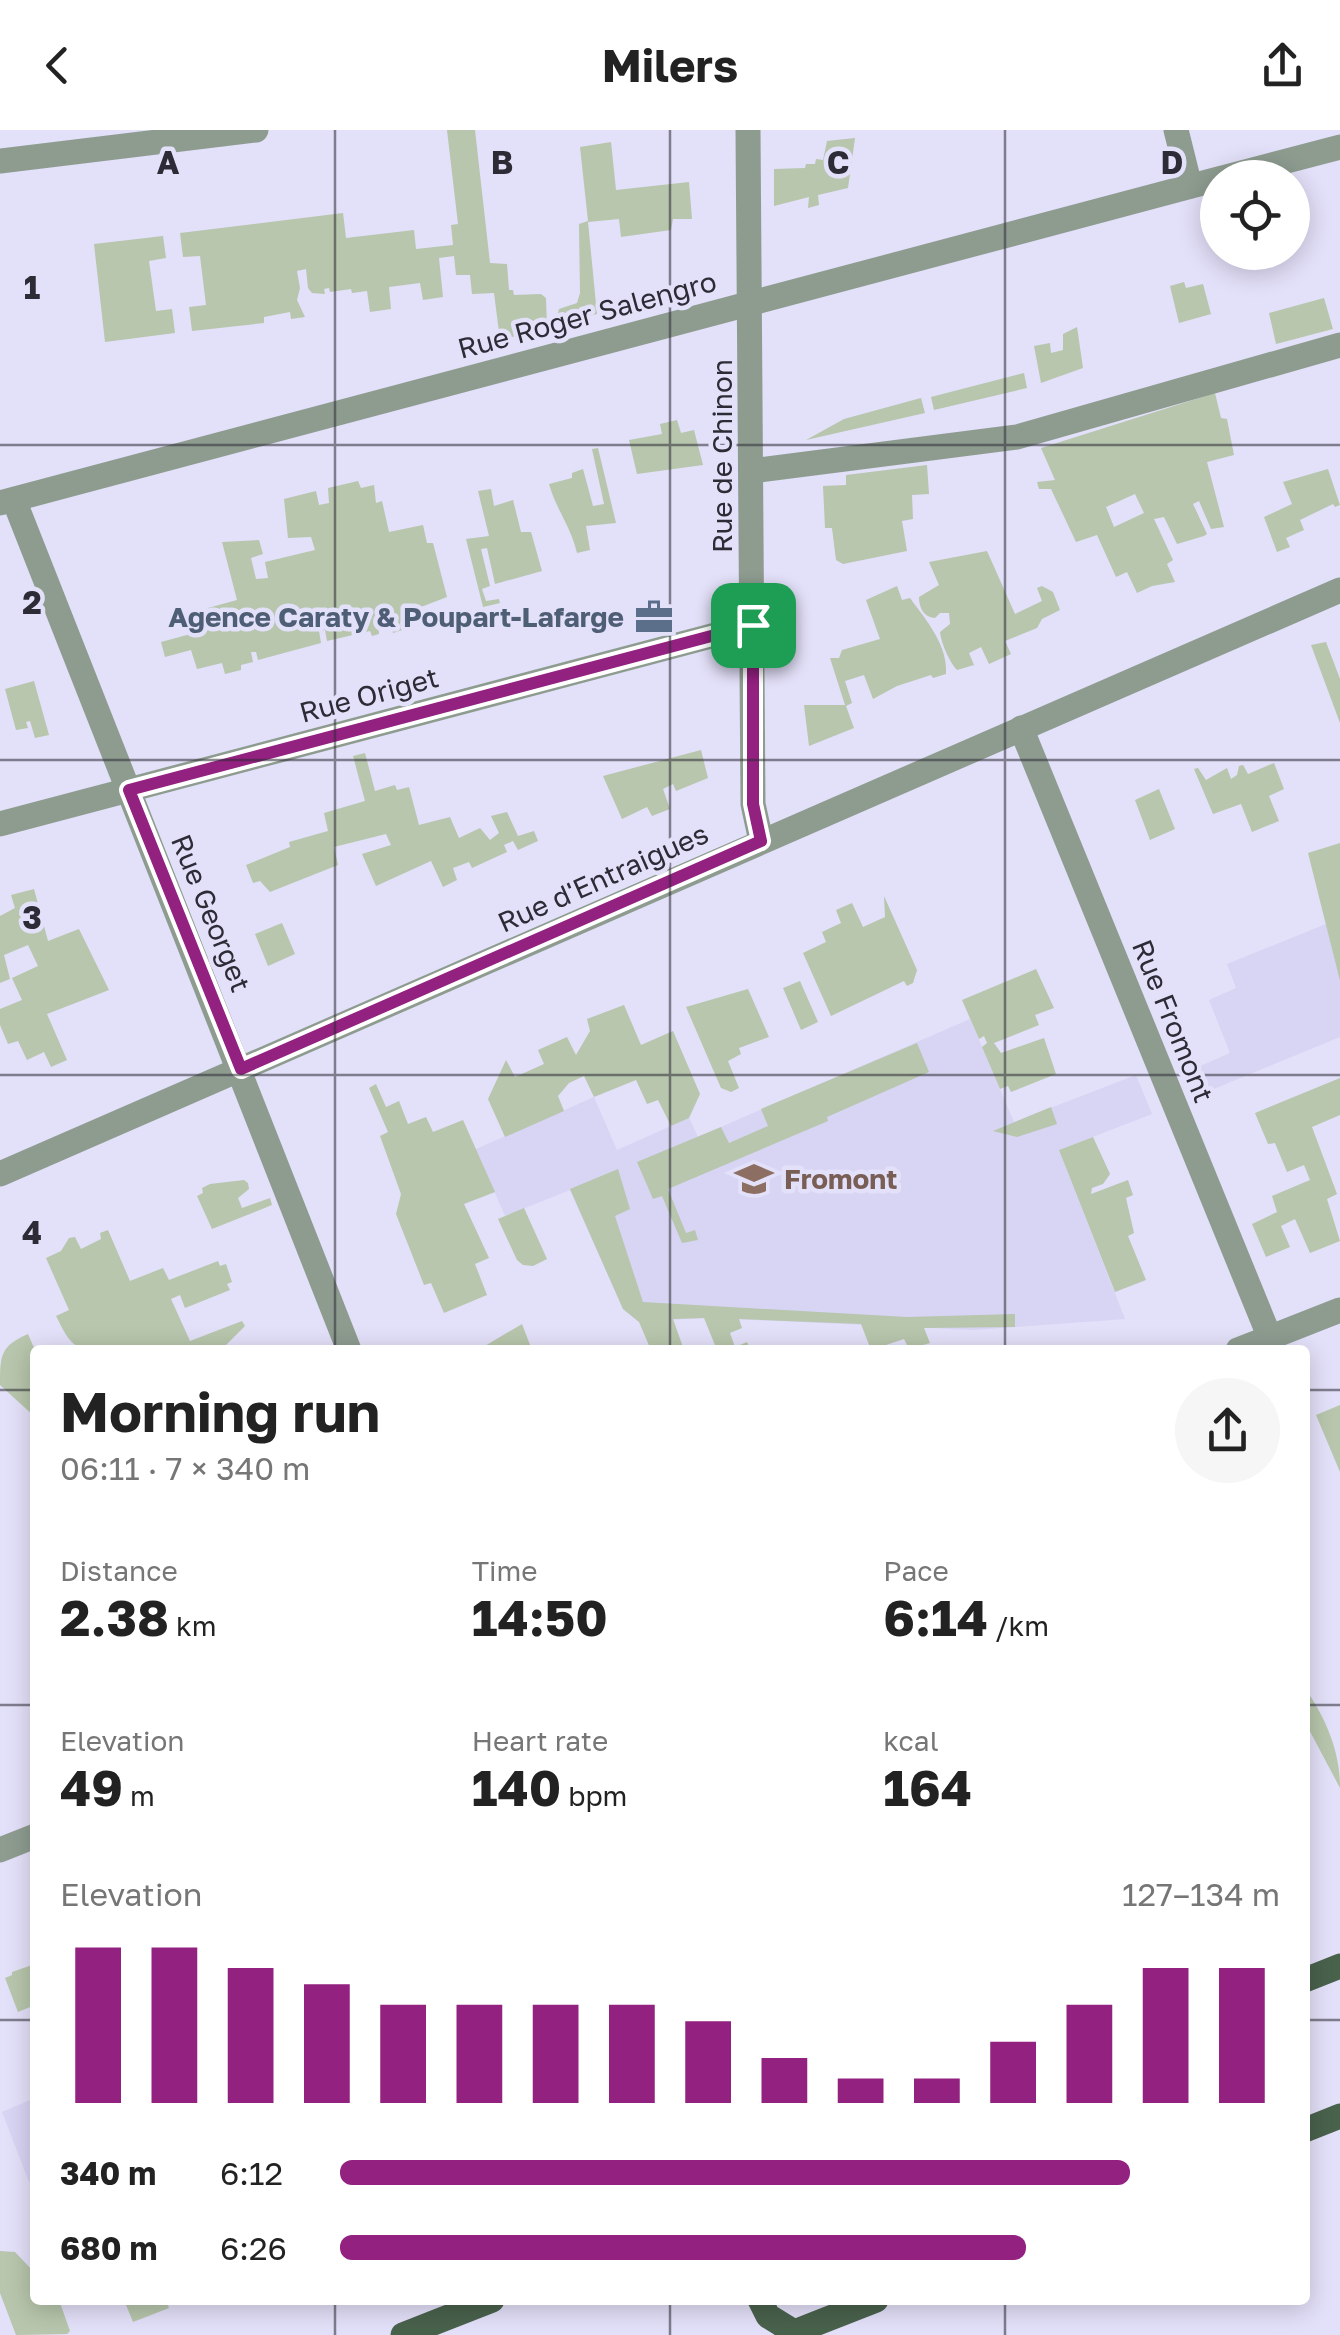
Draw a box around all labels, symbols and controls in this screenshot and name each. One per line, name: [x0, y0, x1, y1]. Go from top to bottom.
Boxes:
icon: back: [30, 38, 85, 93]
text: Milers: [602, 38, 738, 92]
icon: share: [1255, 38, 1310, 93]
text: A: [157, 143, 180, 181]
text: B: [491, 143, 513, 181]
text: C: [827, 143, 849, 181]
text: D: [1161, 143, 1183, 181]
map controls: [1200, 160, 1310, 270]
button: locate: [1200, 160, 1310, 270]
street label: Rue Roger Salengro: [454, 264, 720, 365]
text: 1: [24, 268, 40, 306]
street label: Rue de Chinon: [705, 359, 738, 553]
text: 2: [22, 583, 42, 621]
pin: [711, 583, 796, 668]
office icon: Agence Caraty & Poupart-Lafarge: [633, 596, 675, 638]
icon: arrive: [726, 598, 781, 653]
place label: Agence Caraty & Poupart-Lafarge: [168, 600, 624, 633]
street label: Rue Origet: [296, 660, 442, 729]
street label: Rue d'Entraigues: [493, 816, 713, 939]
street label: Rue Georget: [165, 829, 258, 996]
text: 3: [22, 898, 42, 936]
street label: Rue Fromont: [1126, 935, 1221, 1107]
school or university icon: Fromont: [733, 1158, 775, 1200]
place label: Fromont: [784, 1162, 897, 1195]
text: 4: [22, 1213, 42, 1251]
text: Morning run: [60, 1378, 380, 1444]
button: share: [1175, 1378, 1280, 1483]
text: 06:11 · 7 × 340 m: [60, 1449, 310, 1487]
text: Distance: [60, 1554, 178, 1587]
text: Time: [472, 1554, 538, 1587]
text: Pace: [883, 1554, 949, 1587]
text: 2.38: [60, 1587, 169, 1647]
text: 14:50: [472, 1587, 608, 1647]
text: 6:14: [883, 1587, 988, 1647]
text: km: [169, 1609, 217, 1642]
text: /km: [988, 1609, 1049, 1642]
text: Elevation: [60, 1724, 185, 1757]
text: Heart rate: [472, 1724, 608, 1757]
text: kcal: [883, 1724, 939, 1757]
text: 49: [60, 1757, 123, 1817]
text: 140: [472, 1757, 561, 1817]
text: 164: [883, 1757, 972, 1817]
text: m: [123, 1779, 155, 1812]
text: bpm: [561, 1779, 627, 1812]
text: Elevation: [60, 1875, 202, 1913]
text: 127–134 m: [1122, 1875, 1280, 1913]
text: 340 m: [60, 2154, 156, 2192]
text: 6:12: [220, 2154, 283, 2192]
text: 680 m: [60, 2229, 158, 2267]
text: 6:26: [220, 2229, 287, 2267]

